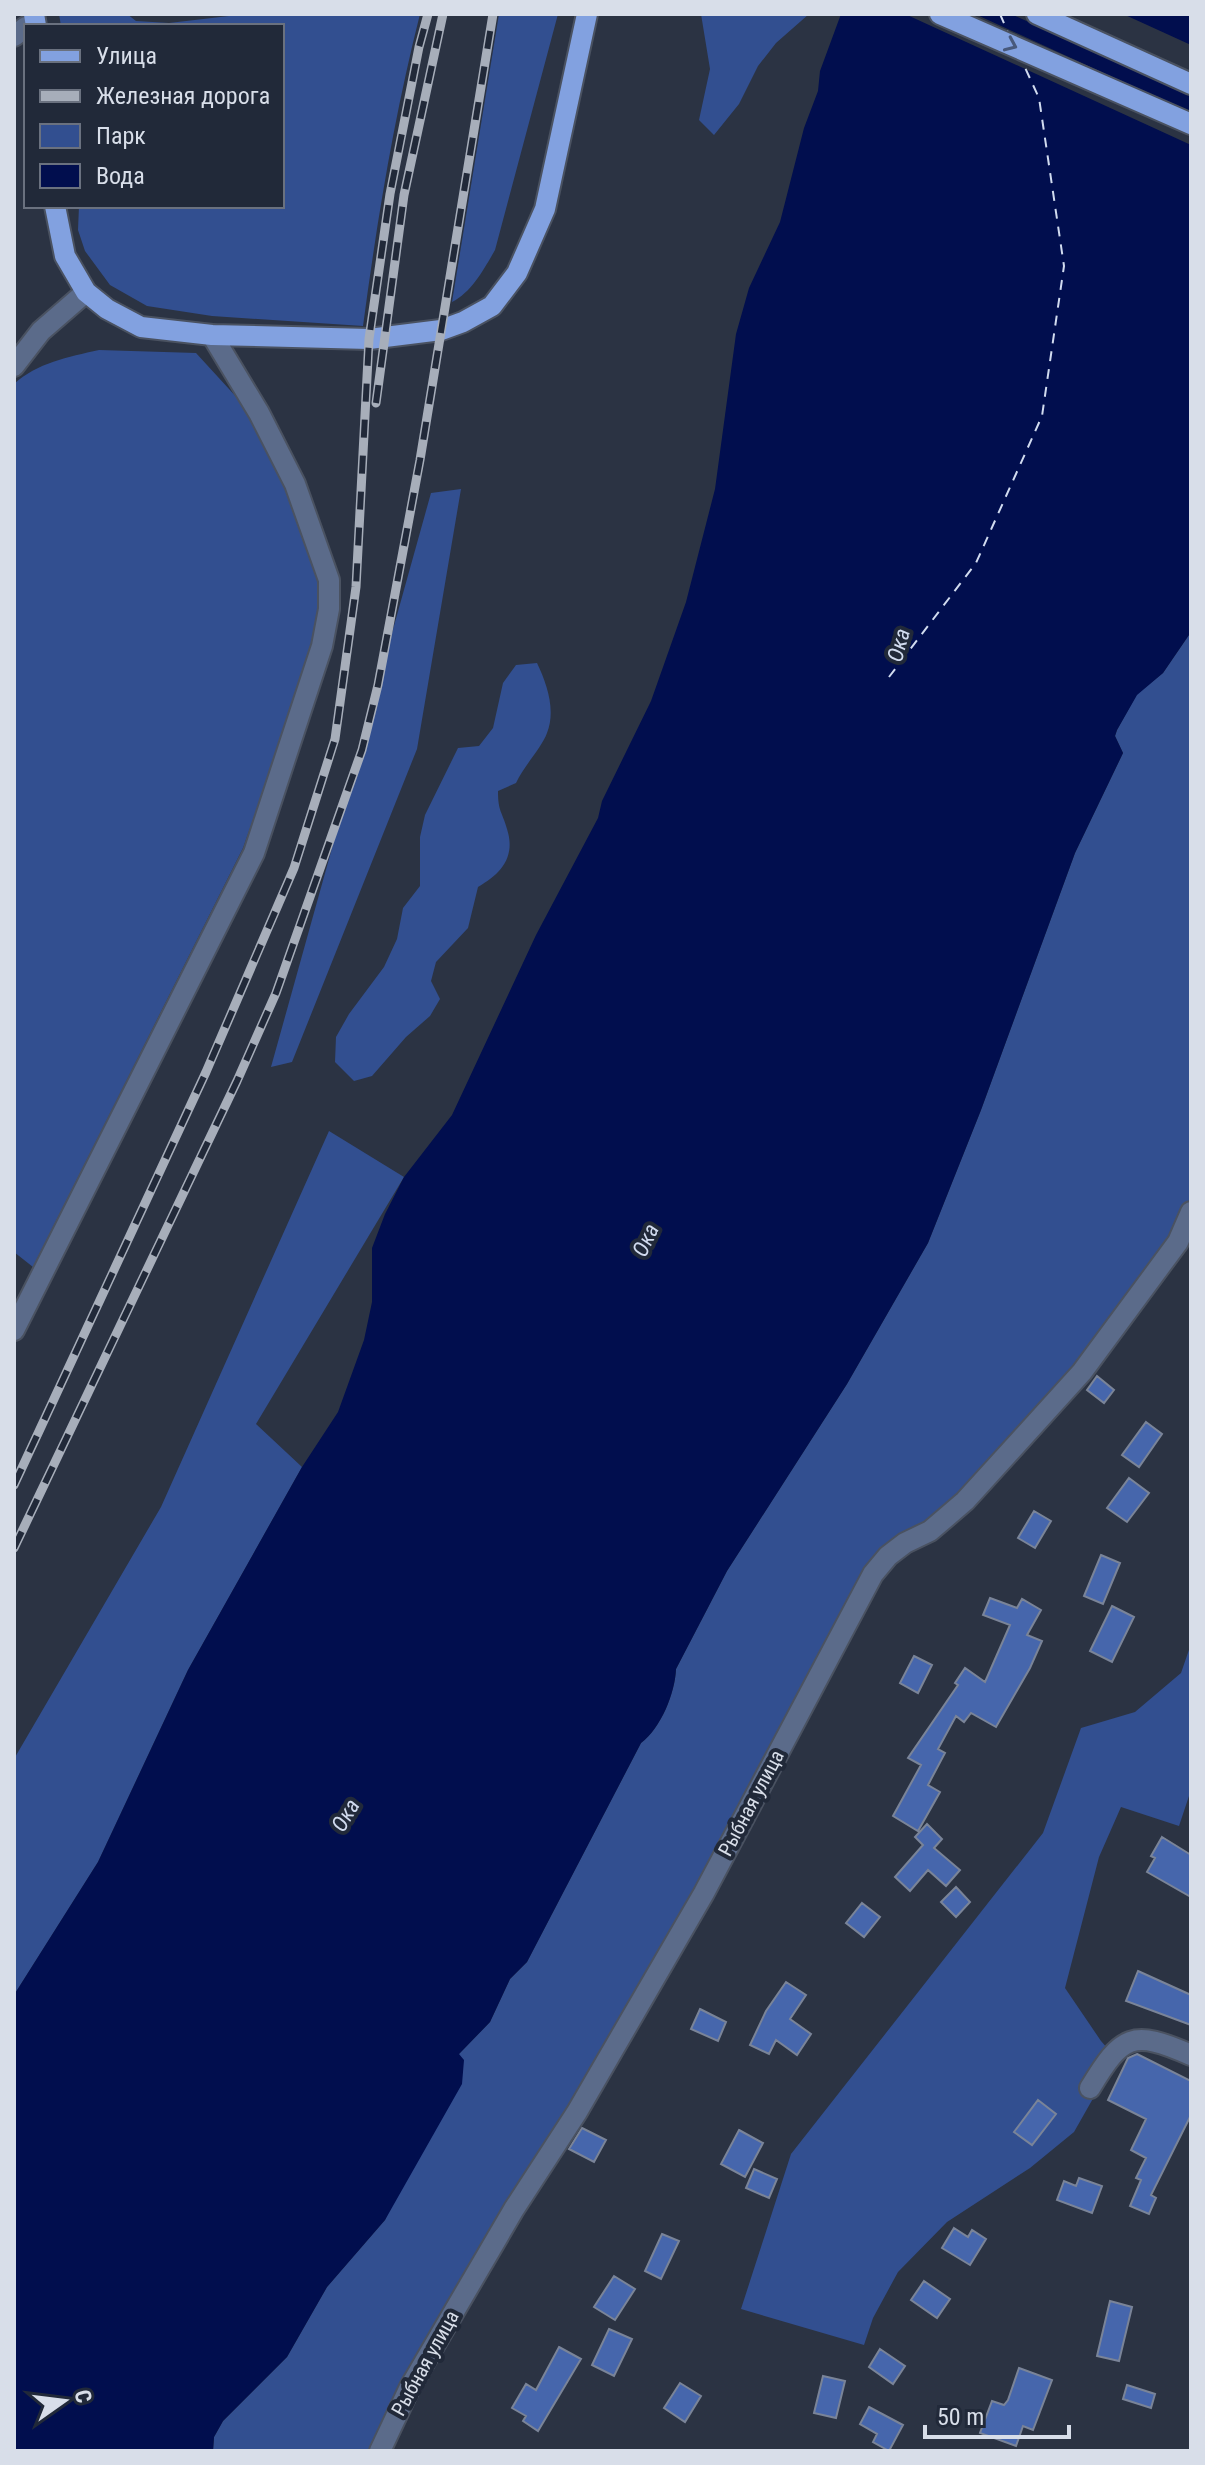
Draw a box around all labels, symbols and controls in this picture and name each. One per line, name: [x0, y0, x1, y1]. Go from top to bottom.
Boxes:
legend: [24, 24, 284, 208]
one-way arrow: [1003, 36, 1017, 52]
text: Улица: [96, 42, 157, 70]
text: Железная дорога: [96, 82, 270, 110]
text: Парк: [96, 122, 146, 150]
text: Вода: [96, 162, 145, 190]
water label: Ока: [882, 626, 915, 664]
water label: Ока: [627, 1220, 664, 1261]
street label: Рыбная улица: [713, 1746, 789, 1860]
water label: Ока: [326, 1795, 365, 1836]
street label: Рыбная улица: [386, 2306, 464, 2420]
north arrow: [24, 2361, 104, 2441]
text: С: [69, 2387, 97, 2405]
scale bar: [925, 2389, 1069, 2439]
text: 50 m: [937, 2403, 984, 2431]

